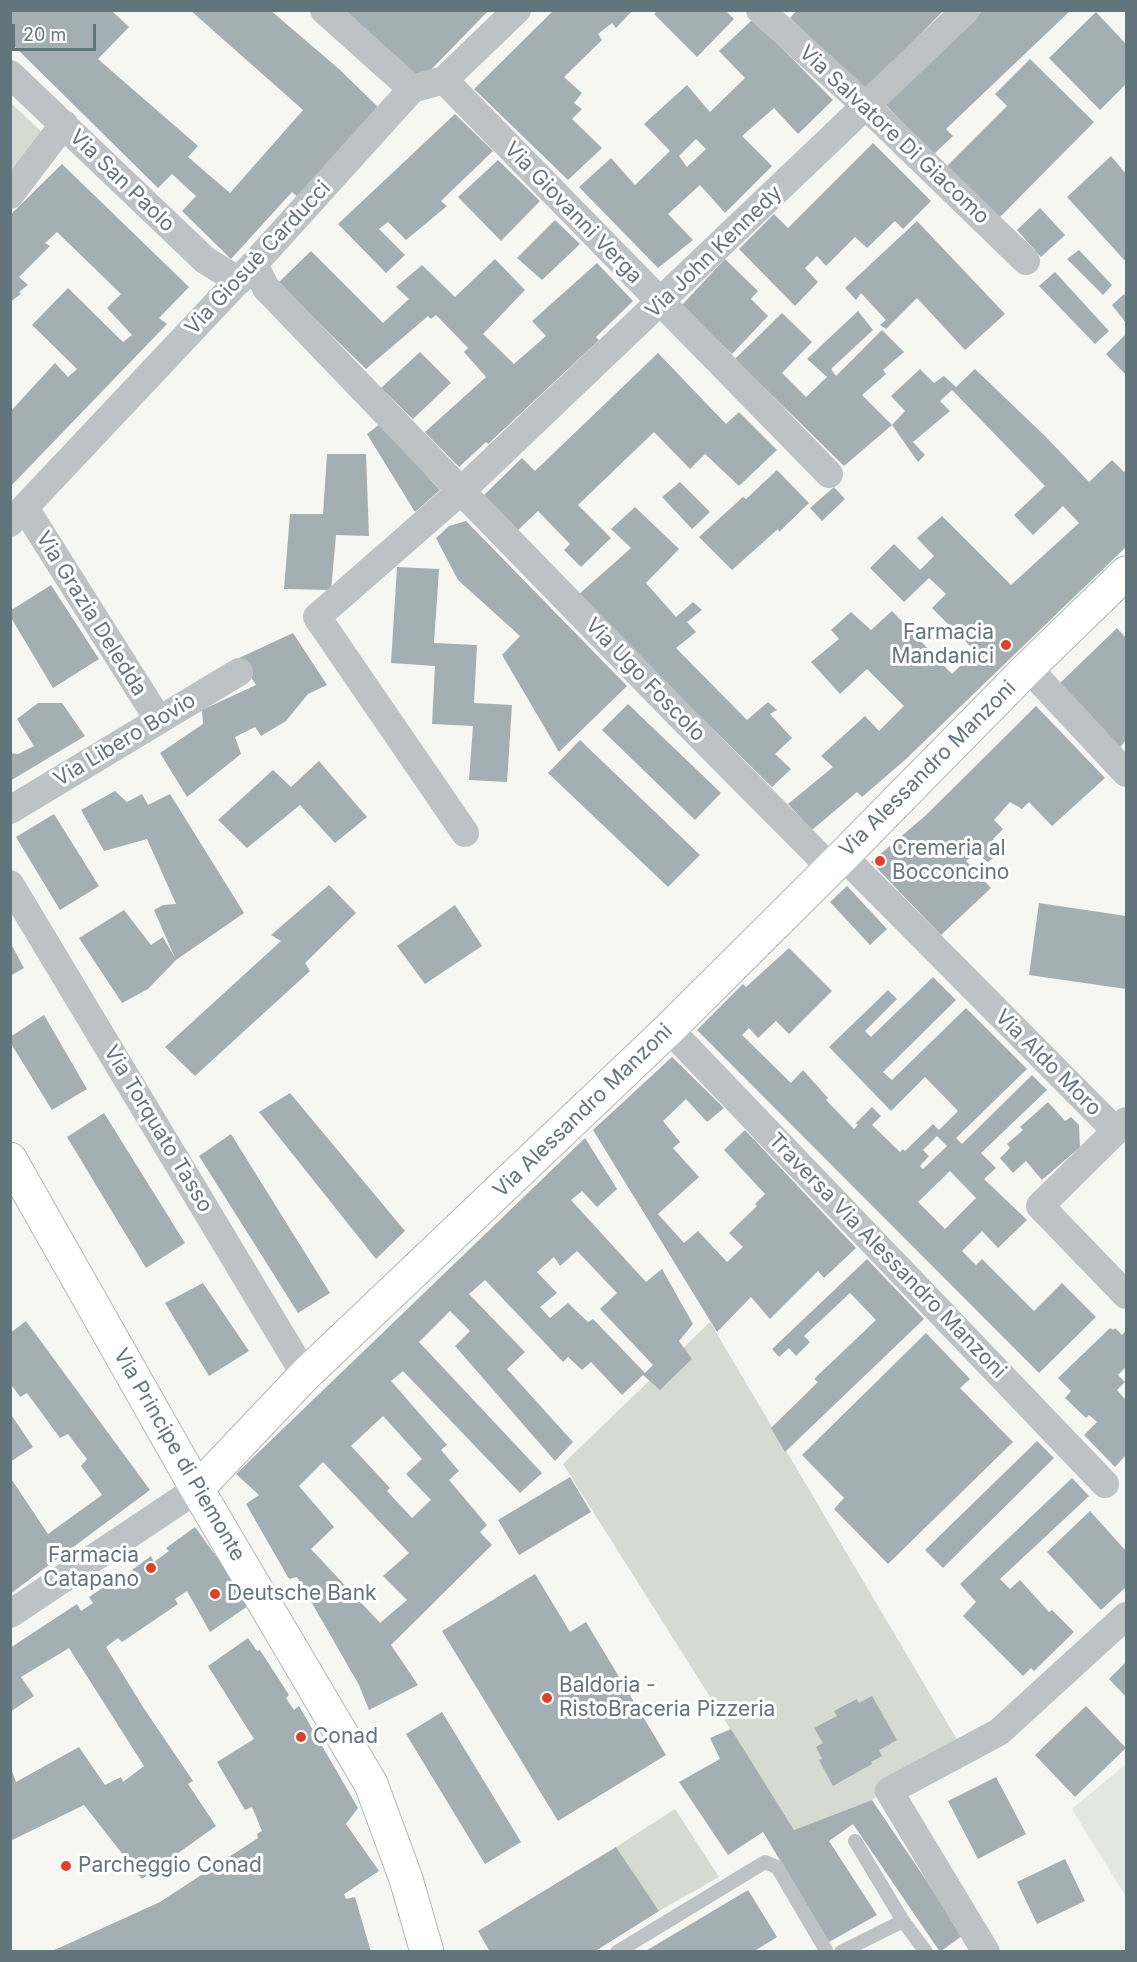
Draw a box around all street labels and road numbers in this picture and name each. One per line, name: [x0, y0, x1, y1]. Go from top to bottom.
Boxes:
street label: Via Salvatore Di Giacomo: [794, 40, 994, 230]
street label: Via San Paolo: [64, 125, 180, 237]
street label: Via Giovanni Verga: [499, 137, 647, 289]
street label: Via Giosuè Carducci: [180, 176, 336, 340]
street label: Via John Kennedy: [641, 180, 787, 324]
street label: Via Grazia Deledda: [30, 527, 152, 701]
street label: Via Ugo Foscolo: [580, 613, 710, 747]
street label: Via Alessandro Manzoni: [835, 676, 1021, 862]
street label: Via Libero Bovio: [50, 688, 200, 792]
street label: Via Aldo Moro: [990, 1005, 1106, 1121]
street label: Via Alessandro Manzoni: [488, 1019, 678, 1203]
street label: Via Torquato Tasso: [98, 1041, 218, 1217]
street label: Traversa Via Alessandro Manzoni: [763, 1128, 1011, 1384]
street label: Via Principe di Piemonte: [108, 1344, 250, 1566]

